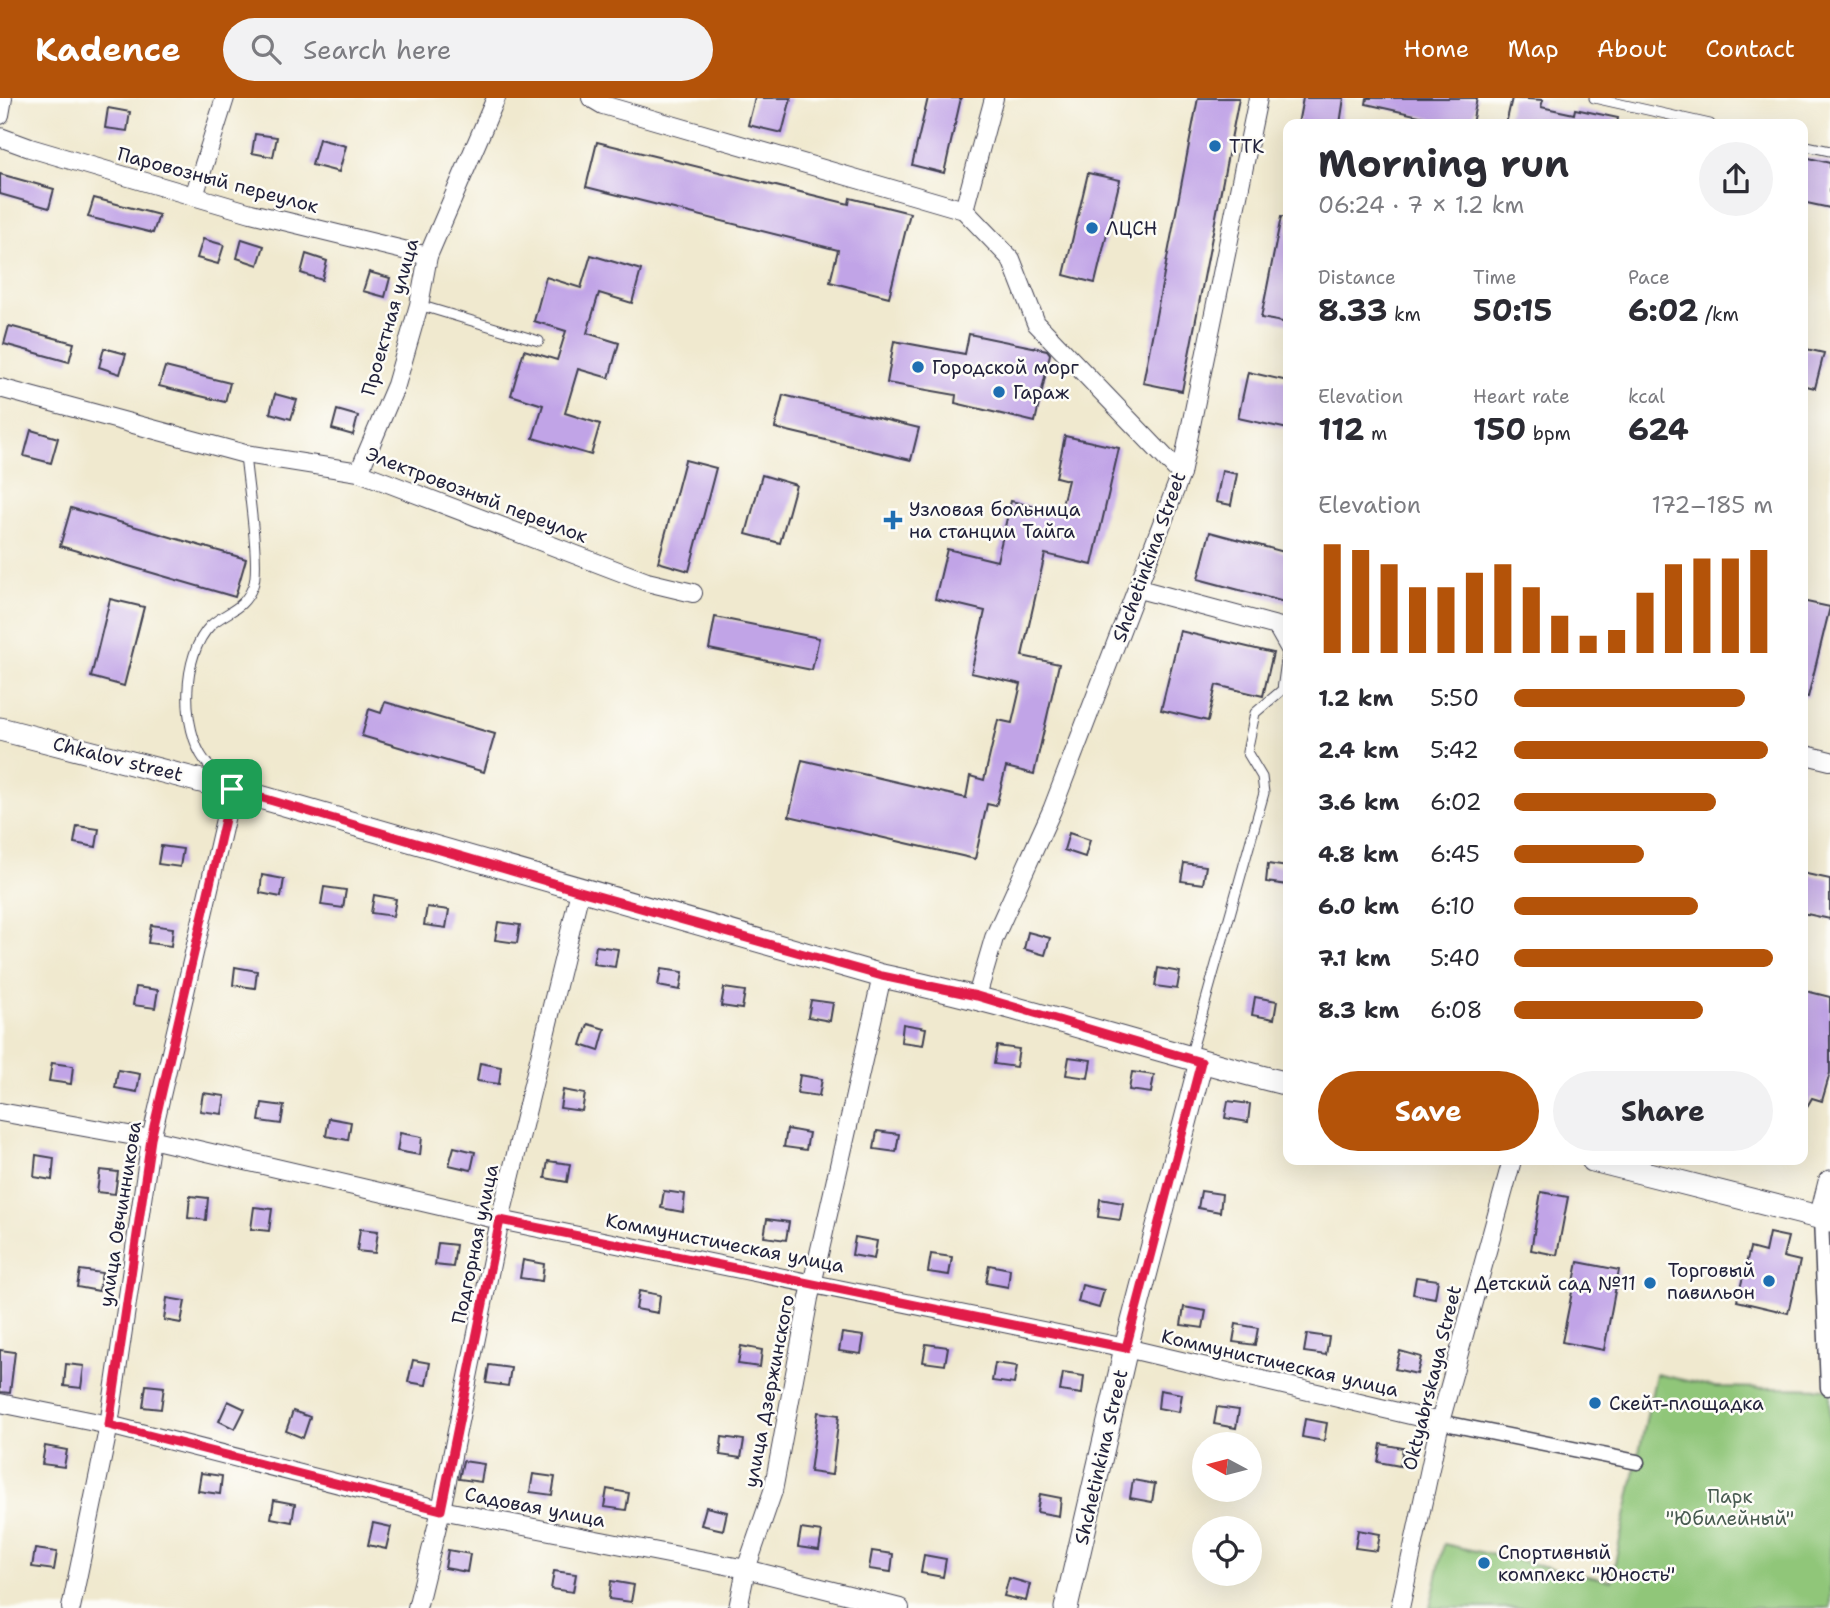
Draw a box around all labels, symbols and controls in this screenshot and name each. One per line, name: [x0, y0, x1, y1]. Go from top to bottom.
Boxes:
search box: [223, 18, 713, 81]
text: Kadence: [35, 27, 181, 72]
icon: search: [247, 30, 285, 68]
text: Search here: [303, 32, 451, 67]
text: Home: [1403, 33, 1469, 65]
text: Map: [1507, 33, 1559, 65]
text: About: [1597, 33, 1667, 65]
text: Contact: [1705, 33, 1795, 65]
place label: ТТК: [1229, 134, 1264, 159]
marker: ТТК: [1207, 138, 1223, 154]
text: Morning run: [1318, 138, 1569, 189]
street label: Паровозный переулок: [115, 141, 321, 219]
button: share: [1699, 142, 1773, 216]
text: 06:24 · 7 × 1.2 km: [1318, 190, 1524, 220]
place label: ЛЦСН: [1106, 216, 1157, 241]
marker: ЛЦСН: [1084, 220, 1100, 236]
street label: Проектная улица: [356, 235, 424, 398]
text: Distance: [1318, 265, 1396, 290]
text: Time: [1473, 265, 1517, 290]
text: Pace: [1628, 265, 1670, 290]
text: 8.33: [1318, 290, 1388, 331]
text: 50:15: [1473, 290, 1552, 331]
text: 6:02: [1628, 290, 1699, 331]
text: km: [1388, 302, 1421, 327]
text: /km: [1699, 302, 1739, 327]
place label: Городской морг: [932, 355, 1080, 380]
marker: Городской морг: [910, 359, 926, 375]
place label: Гараж: [1013, 380, 1069, 405]
marker: Гараж: [991, 384, 1007, 400]
text: Elevation: [1318, 384, 1403, 409]
text: Heart rate: [1473, 384, 1570, 409]
text: kcal: [1628, 384, 1665, 409]
text: 112: [1318, 409, 1365, 450]
text: 150: [1473, 409, 1526, 450]
text: 624: [1628, 409, 1689, 450]
text: m: [1365, 421, 1387, 446]
text: bpm: [1526, 421, 1571, 446]
street label: Электровозный переулок: [363, 441, 591, 549]
street label: Shchetinkina Street: [1107, 468, 1191, 646]
text: Elevation: [1318, 490, 1421, 520]
text: 172–185 m: [1652, 490, 1773, 520]
place label: Узловая больница на станции Тайга: [909, 497, 1081, 544]
marker: Узловая больница на станции Тайга: [883, 510, 903, 530]
text: 1.2 km: [1318, 683, 1394, 713]
text: 5:50: [1430, 683, 1479, 713]
street label: Chkalov street: [50, 731, 186, 787]
text: 2.4 km: [1318, 735, 1399, 765]
text: 5:42: [1430, 735, 1479, 765]
pin: [202, 759, 262, 819]
icon: arrive: [213, 770, 251, 808]
text: 3.6 km: [1318, 787, 1399, 817]
text: 6:02: [1430, 787, 1482, 817]
text: 4.8 km: [1318, 839, 1399, 869]
text: 6:45: [1430, 839, 1480, 869]
text: 6.0 km: [1318, 891, 1399, 921]
text: 6:10: [1430, 891, 1475, 921]
text: 7.1 km: [1318, 943, 1391, 973]
text: 5:40: [1430, 943, 1480, 973]
text: 8.3 km: [1318, 995, 1399, 1025]
text: 6:08: [1430, 995, 1483, 1025]
button: Save: [1318, 1071, 1539, 1151]
button: Share: [1553, 1071, 1773, 1151]
street label: улица Овчинникова: [93, 1119, 147, 1309]
street label: Подгорная улица: [446, 1162, 504, 1326]
street label: Коммунистическая улица: [603, 1208, 847, 1278]
place label: Торговый павильон: [1667, 1258, 1755, 1305]
place label: Детский сад №11: [1474, 1271, 1636, 1296]
marker: Торговый павильон: [1761, 1273, 1777, 1289]
marker: Детский сад №11: [1642, 1275, 1658, 1291]
street label: Oktyabrskaya Street: [1397, 1283, 1467, 1473]
street label: улица Дзержинского: [738, 1292, 800, 1490]
street label: Коммунистическая улица: [1159, 1324, 1401, 1403]
street label: Shchetinkina Street: [1069, 1367, 1133, 1547]
place label: Скейт-площадка: [1609, 1391, 1764, 1416]
marker: Скейт-площадка: [1587, 1395, 1603, 1411]
north arrow: [1192, 1432, 1262, 1502]
map controls: [1192, 1432, 1262, 1586]
street label: Садовая улица: [463, 1481, 608, 1533]
park label: Парк "Юбилейный": [1666, 1484, 1794, 1531]
button: locate: [1192, 1516, 1262, 1586]
place label: Спортивный комплекс "Юность": [1498, 1540, 1675, 1587]
marker: Спортивный комплекс "Юность": [1476, 1555, 1492, 1571]

